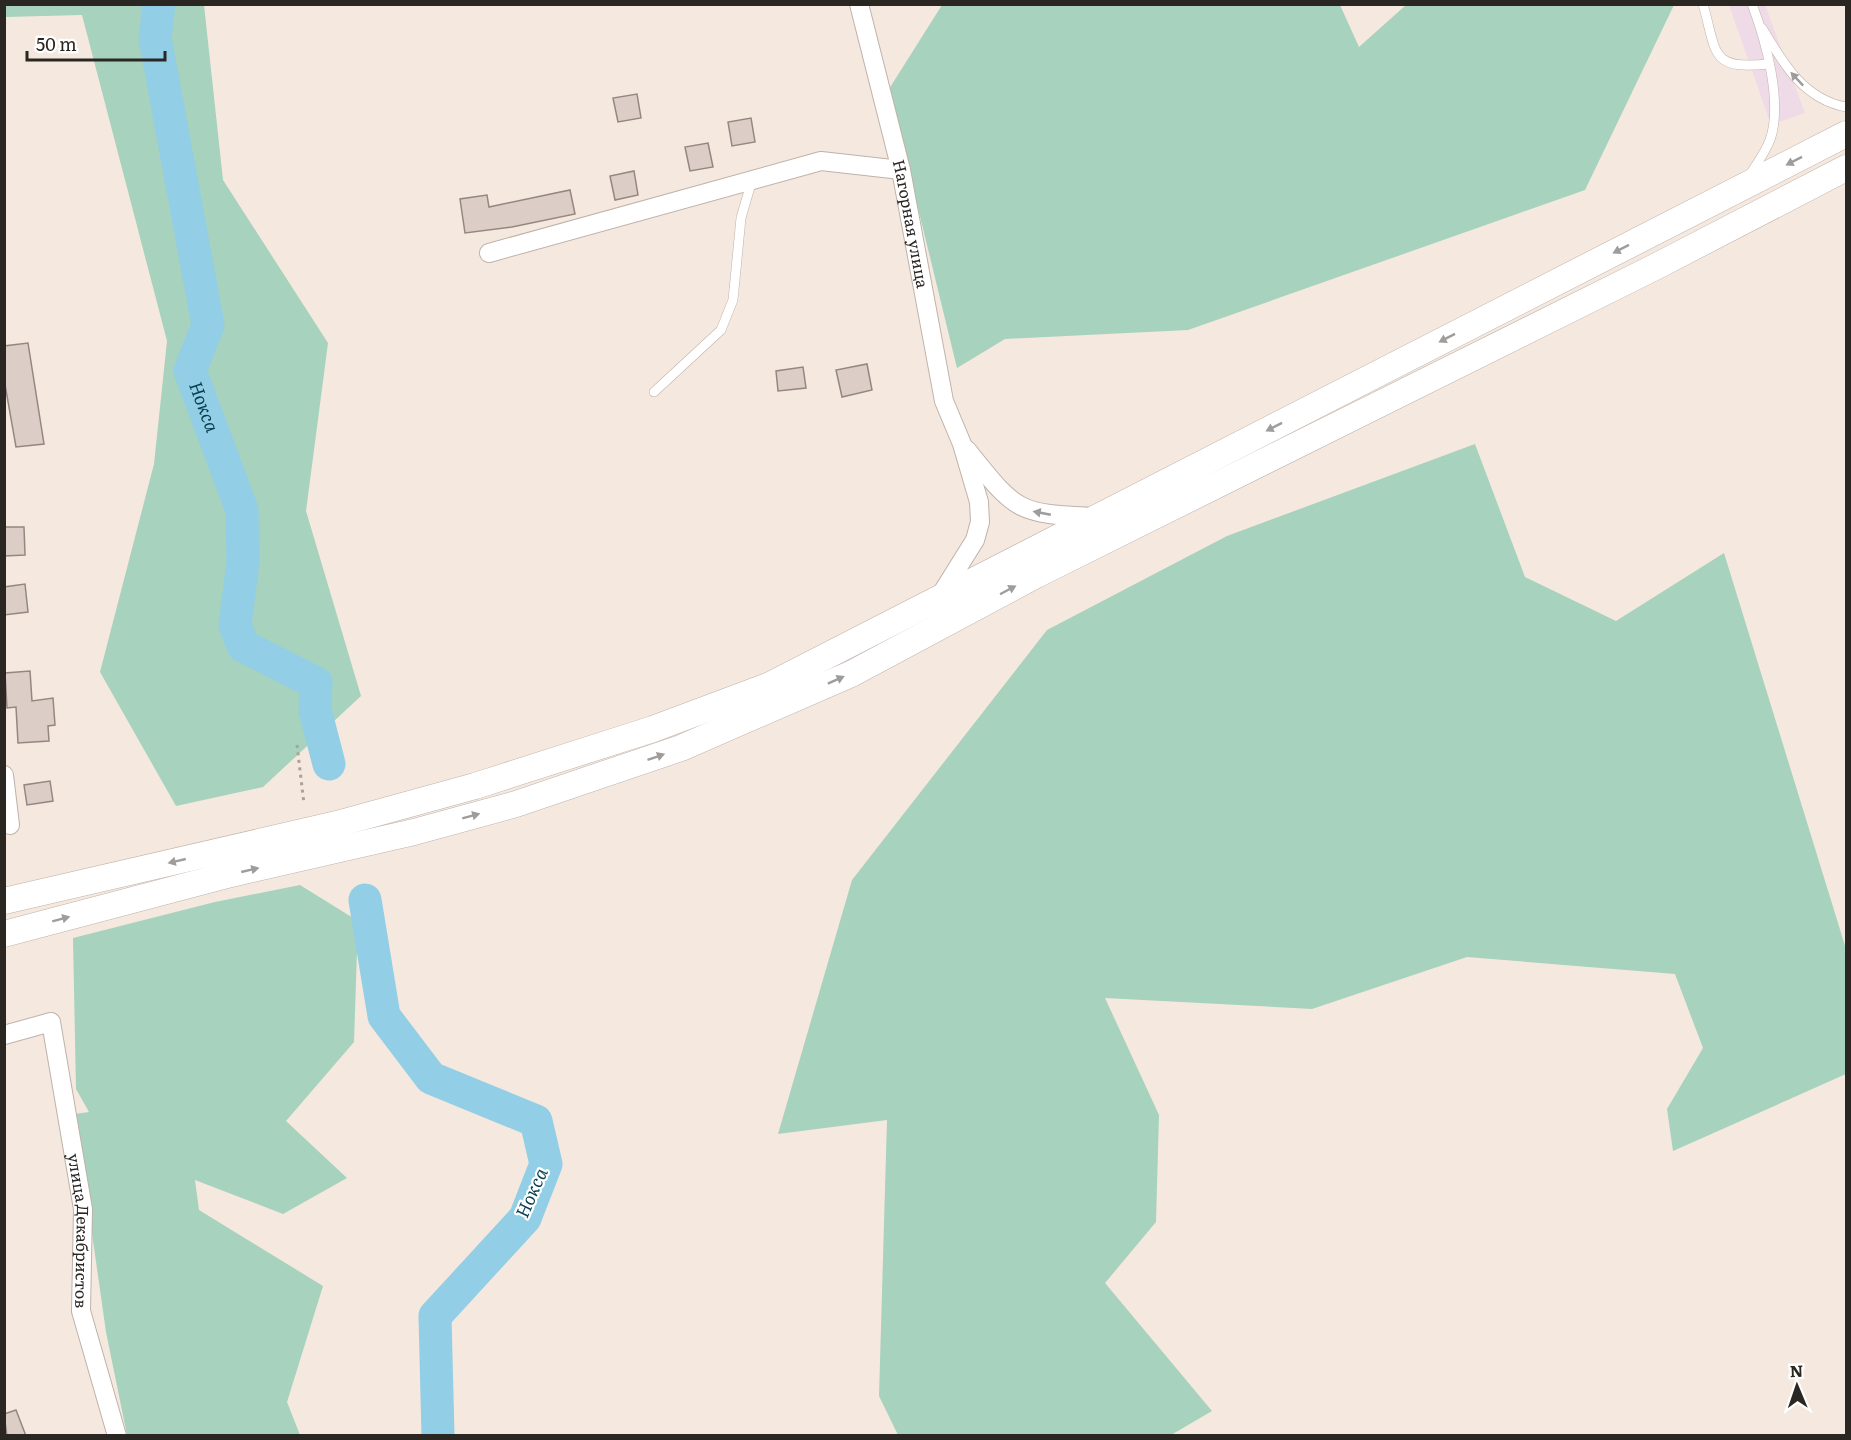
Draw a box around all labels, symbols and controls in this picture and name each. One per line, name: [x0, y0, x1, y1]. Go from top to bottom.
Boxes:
scale bar: [27, 24, 165, 62]
text: 50 m: [36, 30, 77, 57]
one-way arrow: [1790, 72, 1804, 87]
one-way arrow: [1786, 156, 1803, 166]
street label: Нагорная улица: [888, 157, 936, 290]
one-way arrow: [1612, 244, 1629, 254]
one-way arrow: [1438, 333, 1455, 342]
water label: Нокса: [183, 377, 227, 436]
one-way arrow: [1265, 423, 1282, 432]
one-way arrow: [1032, 508, 1051, 517]
one-way arrow: [999, 585, 1017, 595]
one-way arrow: [827, 676, 844, 685]
one-way arrow: [647, 751, 665, 761]
one-way arrow: [462, 811, 480, 820]
one-way arrow: [168, 857, 187, 866]
one-way arrow: [240, 865, 259, 874]
one-way arrow: [52, 914, 70, 924]
street label: улица Декабристов: [63, 1151, 96, 1309]
water label: Нокса: [508, 1162, 554, 1222]
north arrow: [1767, 1356, 1827, 1416]
text: N: [1789, 1358, 1804, 1382]

